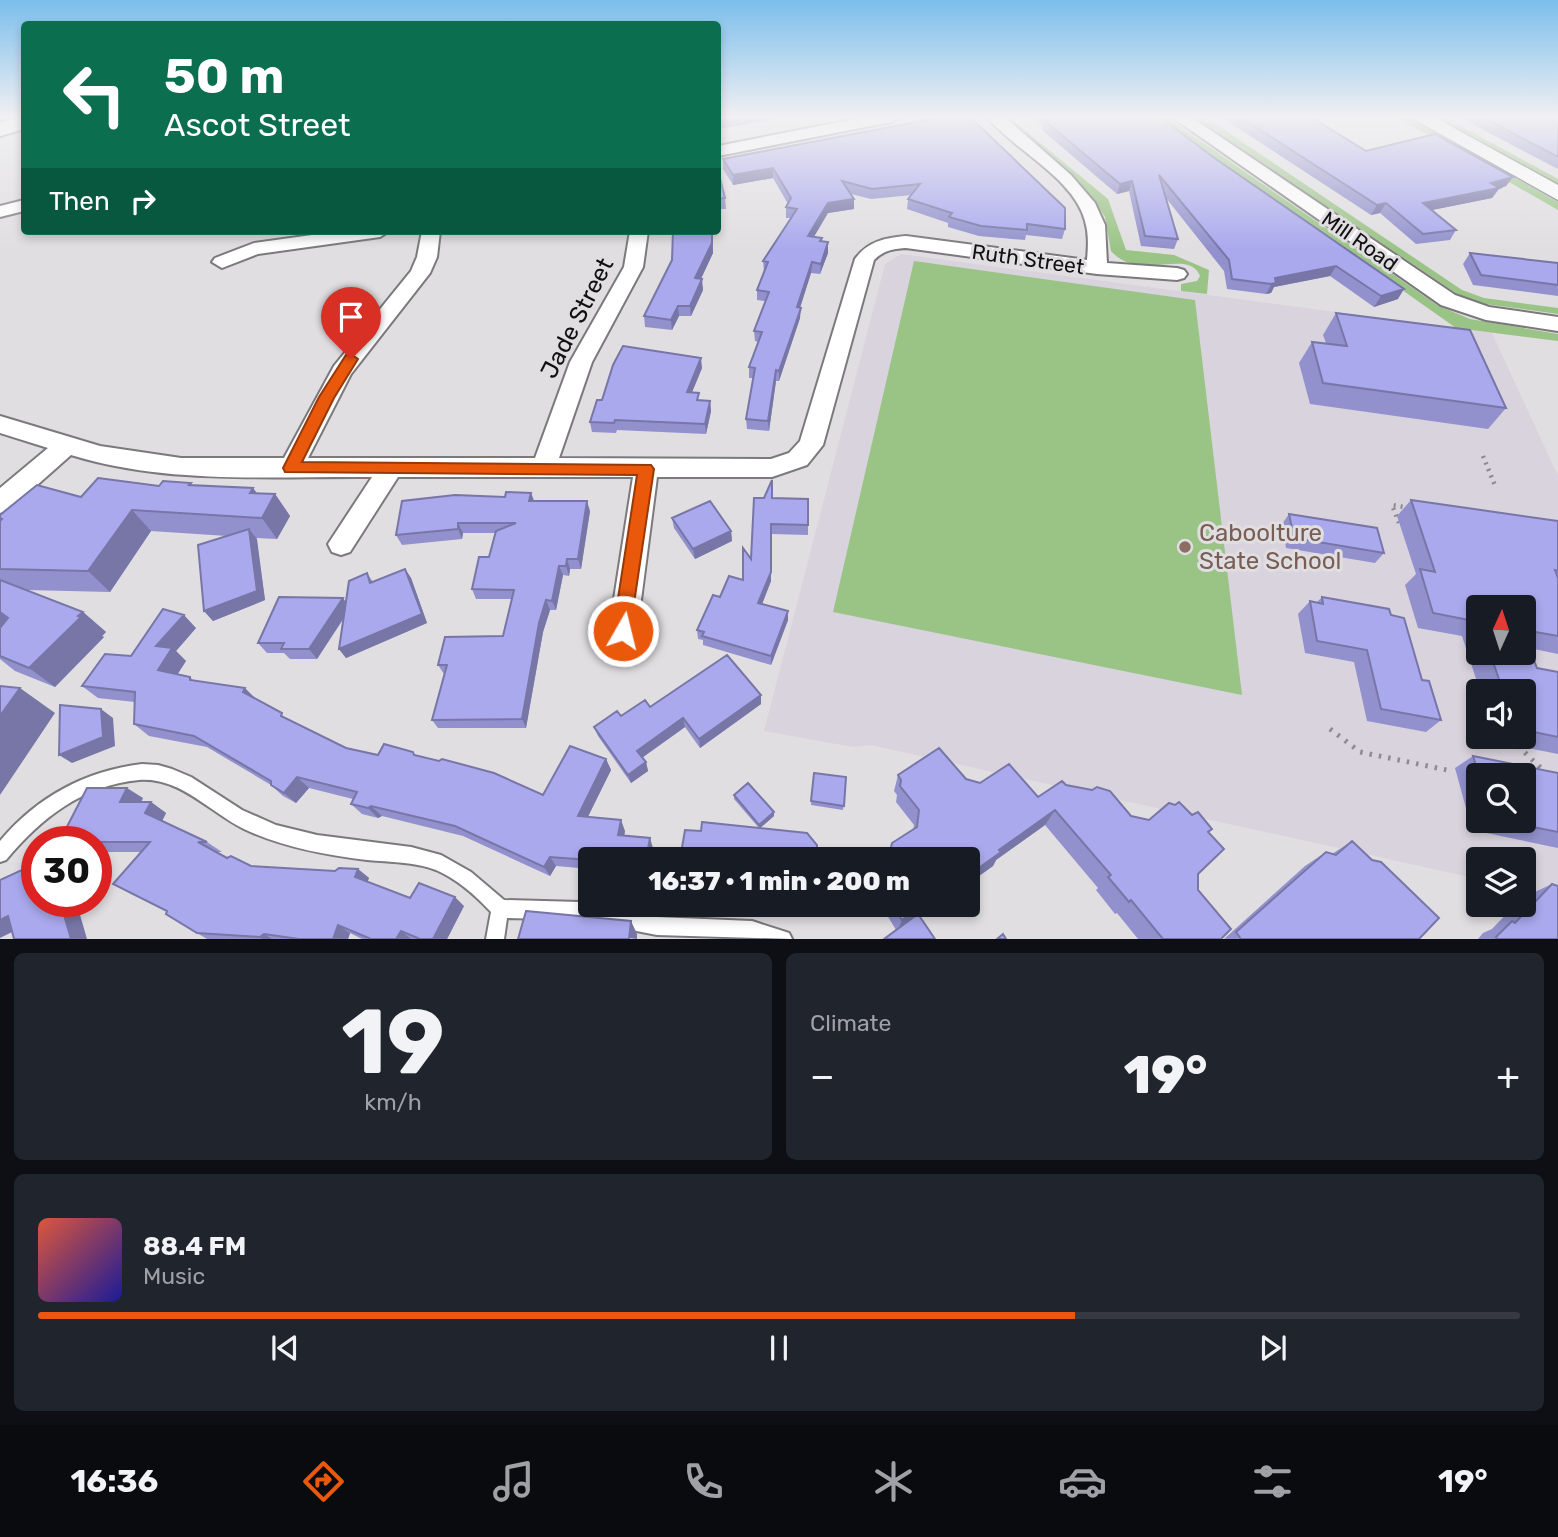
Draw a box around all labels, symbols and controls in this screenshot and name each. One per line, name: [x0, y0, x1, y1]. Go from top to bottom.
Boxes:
text: 50 m: [164, 47, 284, 105]
icon: left: [49, 49, 140, 140]
text: Ascot Street: [164, 106, 351, 144]
icon: right: [124, 182, 162, 220]
text: Then: [49, 186, 110, 217]
street label: Mill Road: [1317, 206, 1403, 276]
street label: Ruth Street: [970, 239, 1086, 279]
street label: Jade Street: [535, 253, 619, 383]
pin: [321, 287, 381, 359]
icon: arrive: [332, 298, 370, 336]
place label: Caboolture State School: [1199, 519, 1341, 575]
marker: Caboolture State School: [1177, 539, 1193, 555]
position arrow: [586, 594, 660, 668]
north arrow: [1466, 595, 1536, 665]
map controls: [1466, 595, 1536, 917]
button: sound: [1466, 679, 1536, 749]
button: search: [1466, 763, 1536, 833]
speed limit sign: 30: [21, 826, 112, 917]
button: layers: [1466, 847, 1536, 917]
text: 16:37 · 1 min · 200 m: [648, 866, 910, 897]
text: 19: [341, 988, 445, 1096]
text: Climate: [810, 1009, 891, 1037]
text: 19°: [1124, 1044, 1207, 1106]
text: −: [810, 1053, 835, 1099]
text: +: [1496, 1053, 1520, 1099]
text: km/h: [364, 1088, 422, 1116]
text: 88.4 FM: [143, 1231, 246, 1262]
text: Music: [143, 1262, 205, 1290]
icon: previous: [266, 1329, 304, 1367]
icon: pause: [760, 1329, 798, 1367]
icon: next: [1254, 1329, 1292, 1367]
icon: directions: [299, 1457, 348, 1506]
icon: music: [489, 1457, 538, 1506]
icon: phone: [679, 1457, 728, 1506]
icon: climate: [869, 1457, 918, 1506]
icon: car: [1058, 1457, 1107, 1506]
icon: filters: [1248, 1457, 1297, 1506]
text: 16:36: [70, 1462, 158, 1500]
text: 19°: [1438, 1462, 1488, 1500]

